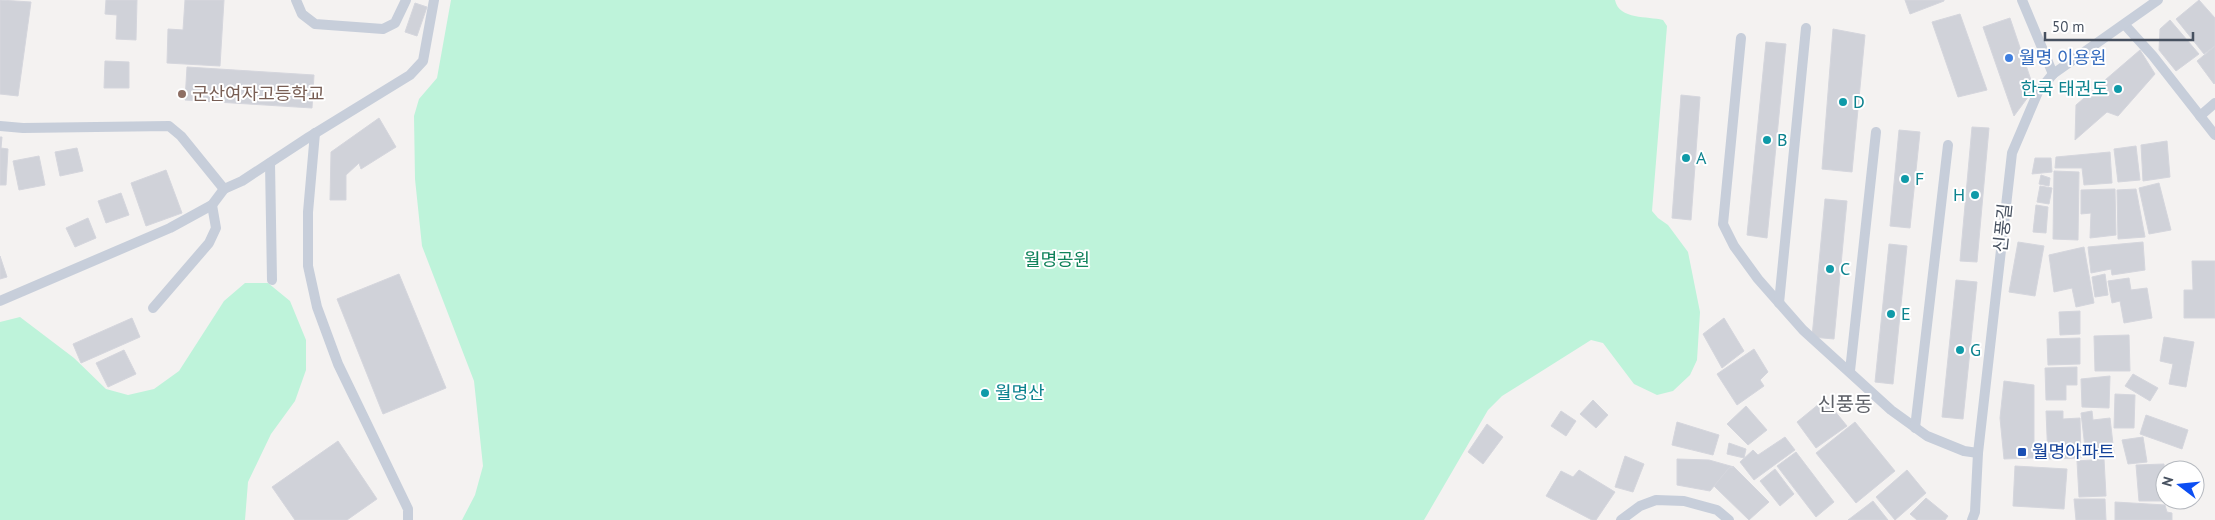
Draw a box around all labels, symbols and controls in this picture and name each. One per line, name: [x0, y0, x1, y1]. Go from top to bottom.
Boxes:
scale bar: [2045, 10, 2192, 42]
text: 50 m: [2052, 17, 2085, 36]
place label: 월명 이용원: [2019, 46, 2107, 69]
marker: 월명 이용원: [2003, 52, 2015, 64]
place label: 한국 태권도: [2020, 77, 2108, 100]
place label: 군산여자고등학교: [192, 82, 324, 105]
marker: 한국 태권도: [2112, 83, 2124, 95]
marker: 군산여자고등학교: [176, 88, 188, 100]
place label: D: [1853, 90, 1865, 113]
marker: D: [1837, 96, 1849, 108]
place label: B: [1777, 128, 1788, 151]
marker: B: [1761, 134, 1773, 146]
place label: A: [1696, 146, 1707, 169]
marker: A: [1680, 152, 1692, 164]
place label: F: [1915, 167, 1924, 190]
marker: F: [1899, 173, 1911, 185]
place label: H: [1953, 183, 1965, 206]
marker: H: [1969, 189, 1981, 201]
street label: 신풍길: [1988, 202, 2017, 254]
park label: 월명공원: [1024, 248, 1090, 271]
place label: C: [1840, 257, 1850, 280]
marker: C: [1824, 263, 1836, 275]
place label: E: [1901, 302, 1911, 325]
marker: E: [1885, 308, 1897, 320]
place label: G: [1970, 338, 1981, 361]
marker: G: [1954, 344, 1966, 356]
place label: 월명산: [995, 381, 1045, 404]
marker: 월명산: [979, 387, 991, 399]
district label: 신풍동: [1817, 391, 1873, 417]
place label: 월명아파트: [2032, 440, 2115, 463]
marker: 월명아파트: [2016, 446, 2028, 458]
north arrow: [2155, 460, 2205, 510]
text: N: [2158, 475, 2177, 488]

